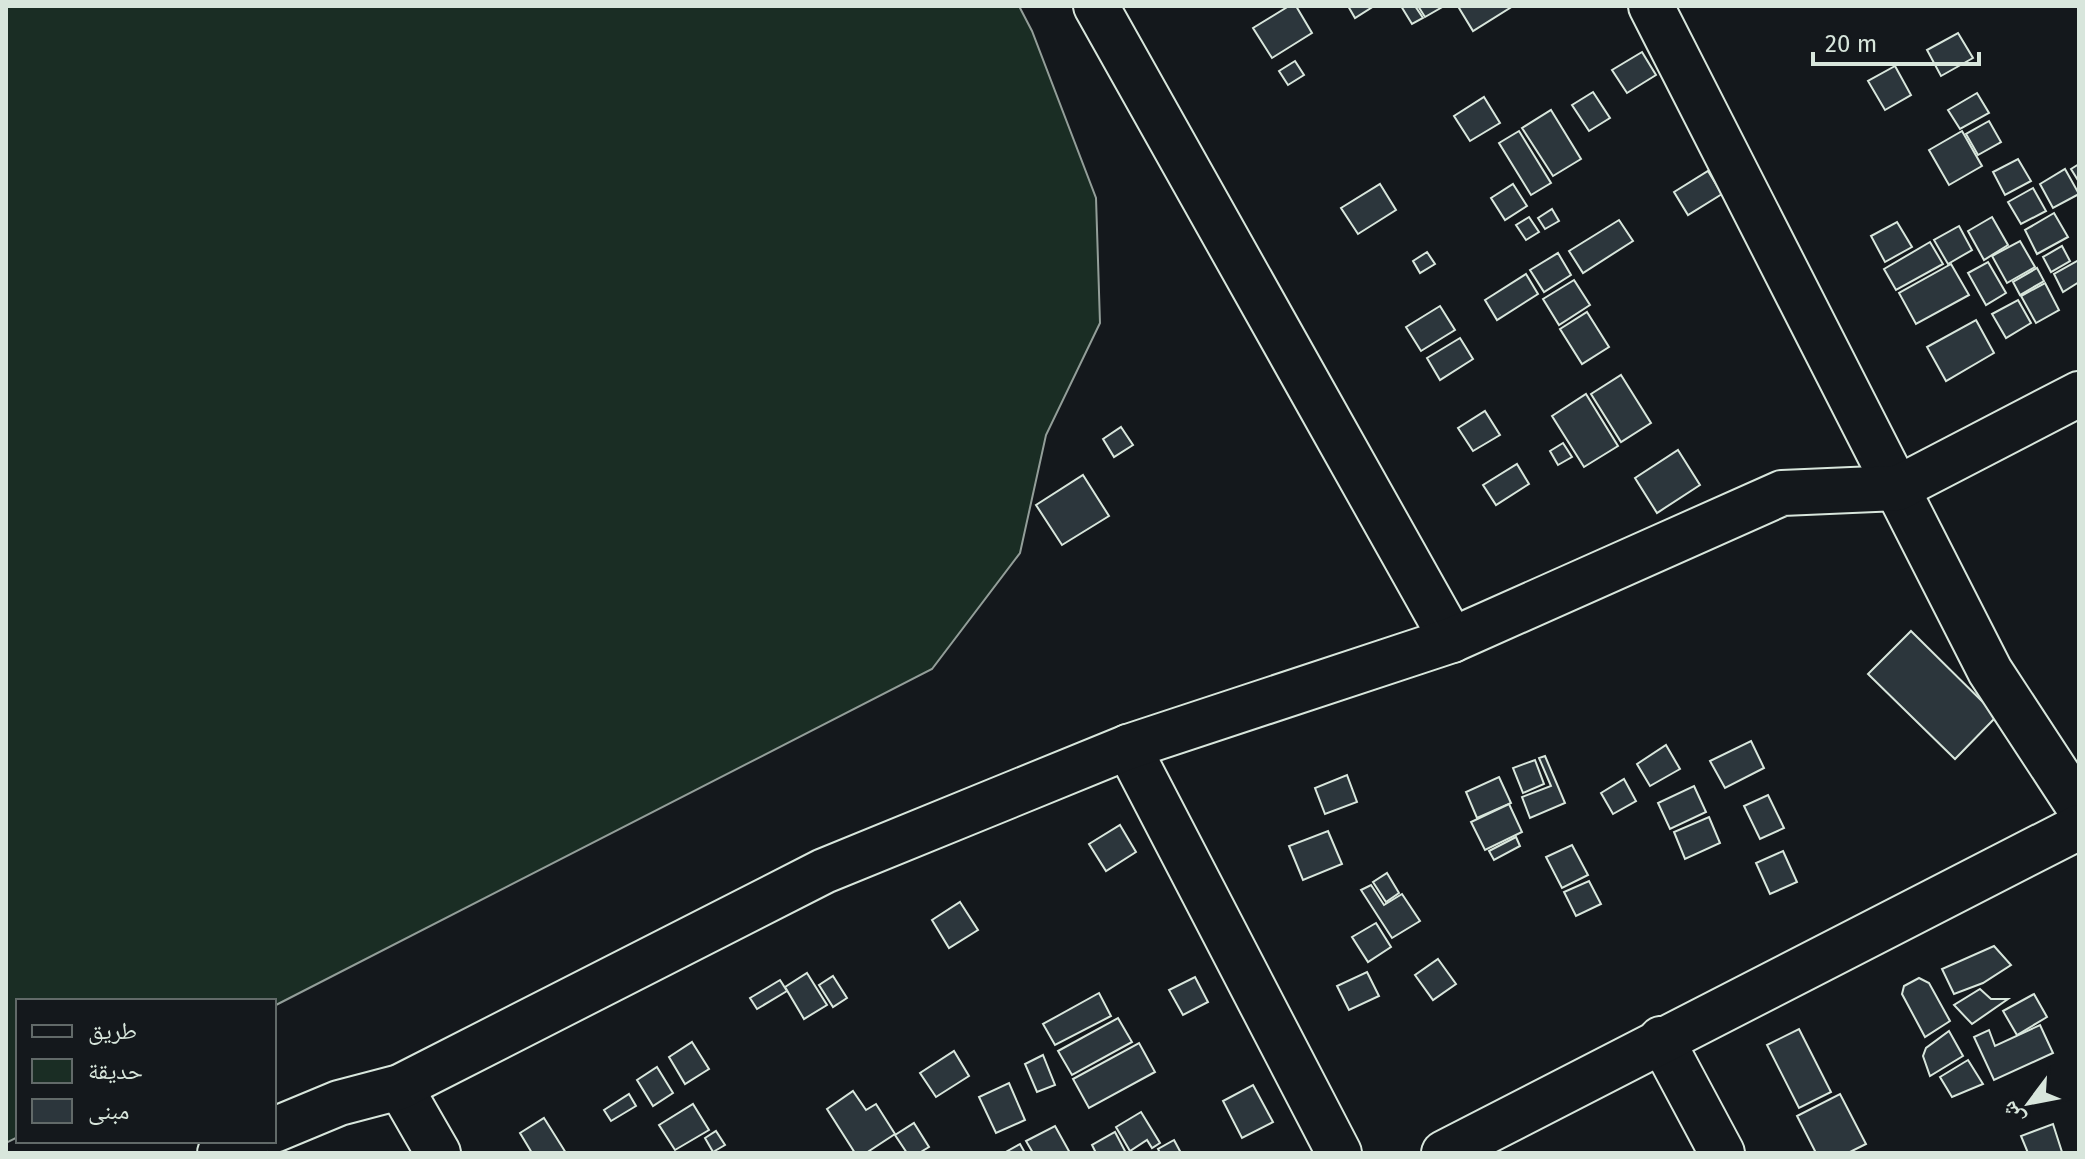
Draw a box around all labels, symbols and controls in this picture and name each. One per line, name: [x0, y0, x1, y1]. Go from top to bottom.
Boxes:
scale bar: [1813, 16, 1979, 66]
text: 20 m: [1825, 30, 1877, 58]
legend: [16, 999, 276, 1143]
text: طريق: [88, 1017, 137, 1045]
text: حديقة: [88, 1057, 143, 1085]
north arrow: [1989, 1063, 2069, 1143]
text: ش: [1995, 1096, 2030, 1130]
text: مبنى: [88, 1097, 129, 1125]

